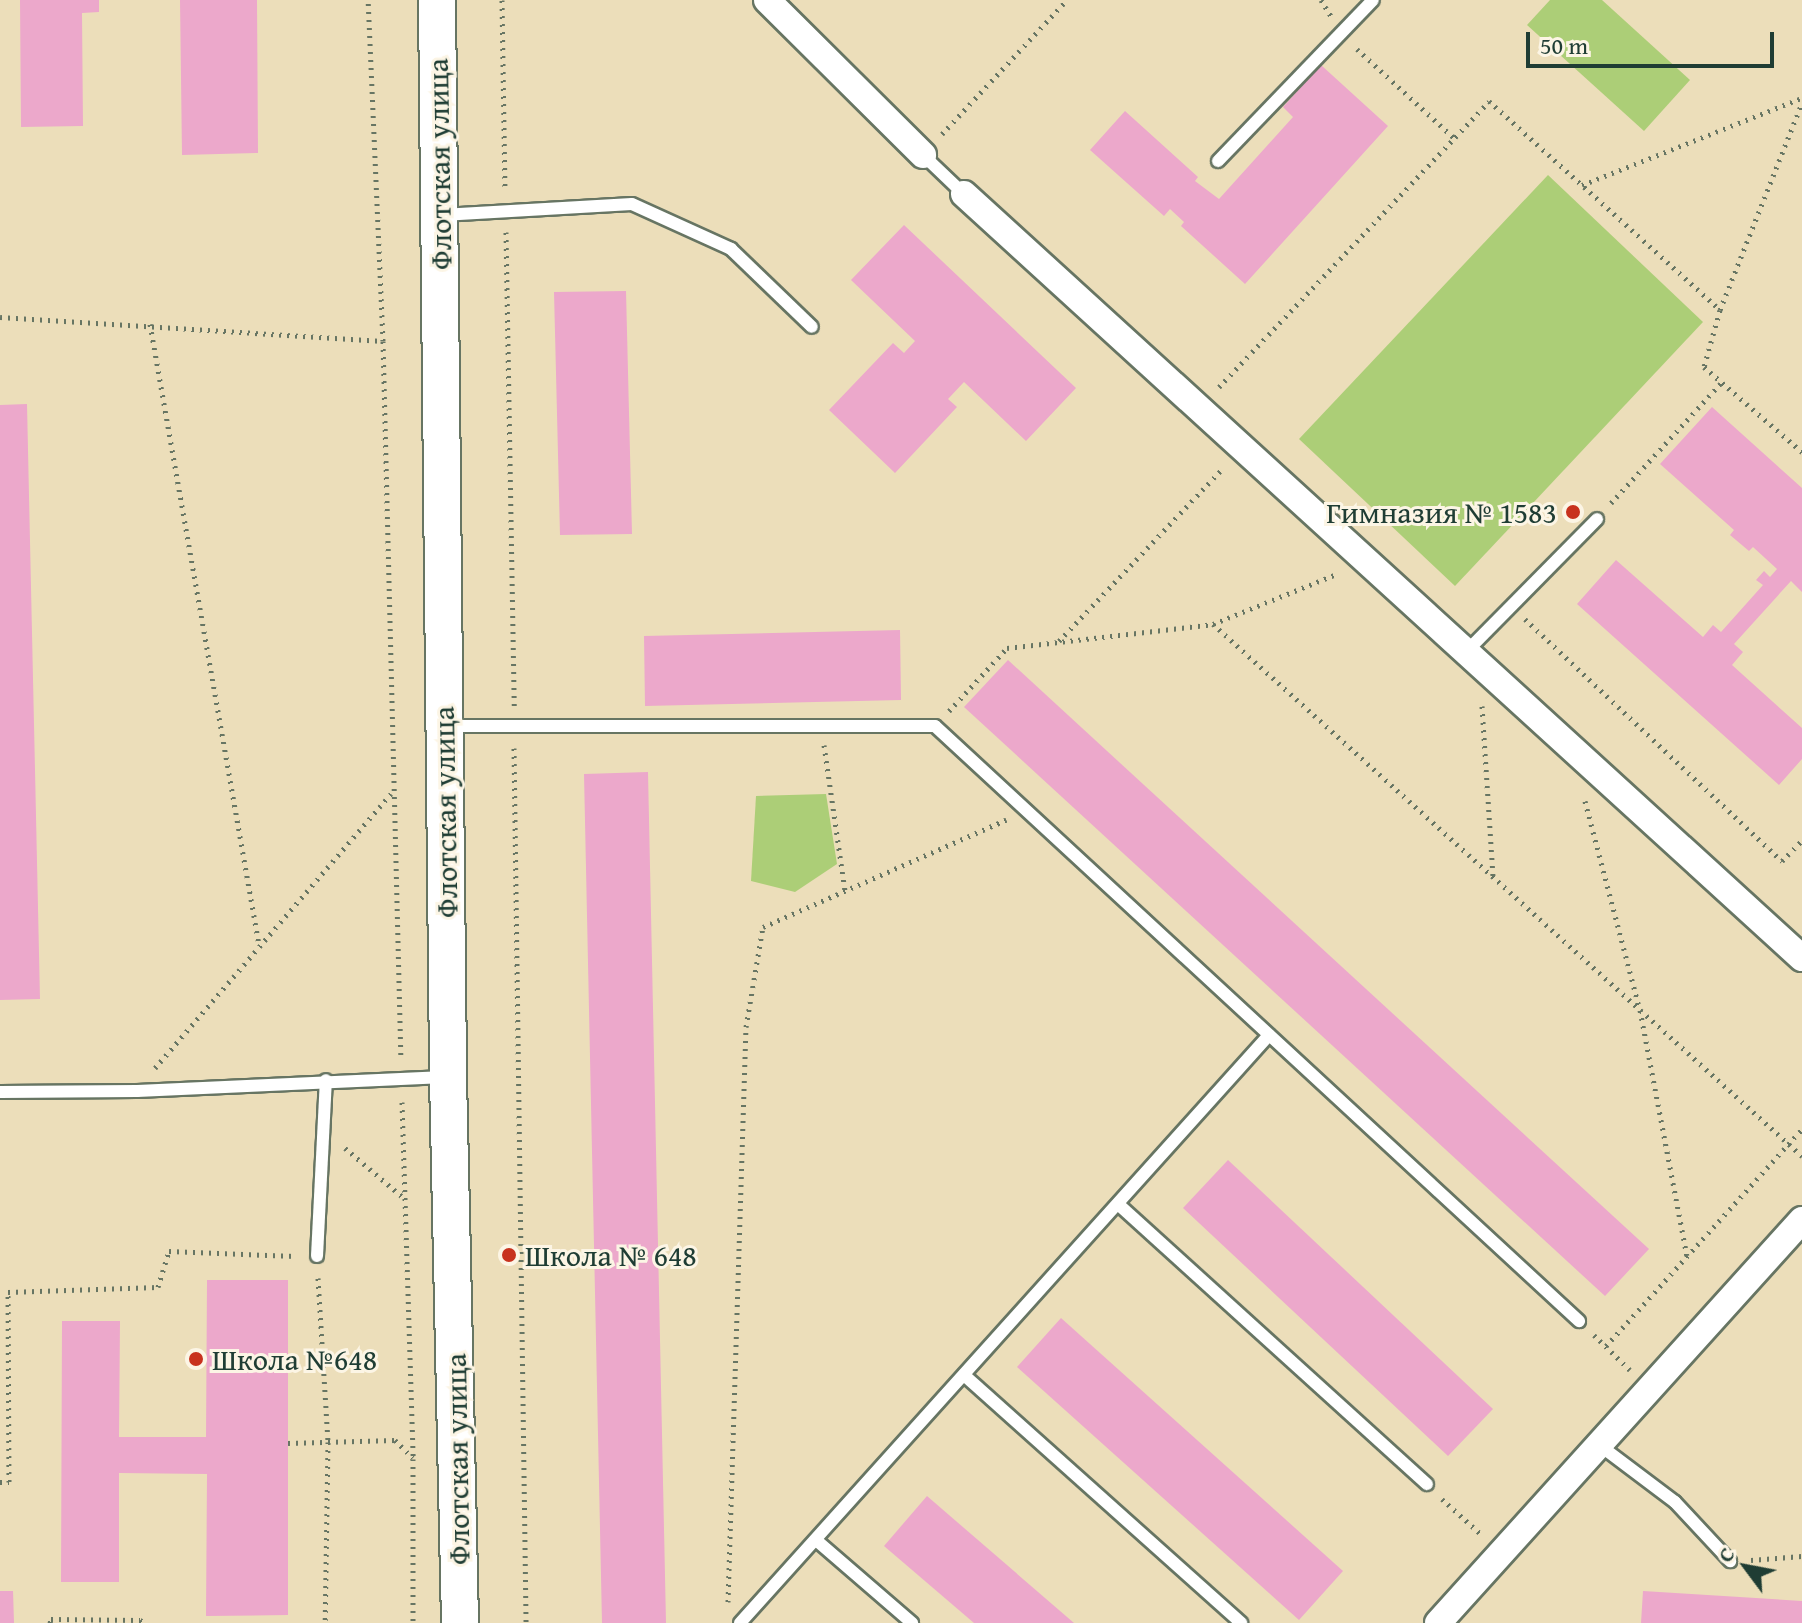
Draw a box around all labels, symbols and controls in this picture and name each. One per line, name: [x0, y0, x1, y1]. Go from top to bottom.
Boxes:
scale bar: [1530, 16, 1778, 66]
text: 50 m: [1540, 28, 1588, 63]
street label: Флотская улица: [419, 58, 459, 270]
place label: Гимназия № 1583: [1326, 494, 1557, 530]
marker: Гимназия № 1583: [1564, 503, 1582, 521]
street label: Флотская улица: [425, 706, 465, 918]
place label: Школа № 648: [525, 1237, 697, 1273]
marker: Школа № 648: [500, 1246, 518, 1264]
place label: Школа №648: [212, 1341, 377, 1377]
marker: Школа №648: [187, 1350, 205, 1368]
street label: Флотская улица: [437, 1353, 477, 1565]
north arrow: [1706, 1527, 1786, 1607]
text: С: [1709, 1541, 1743, 1568]

